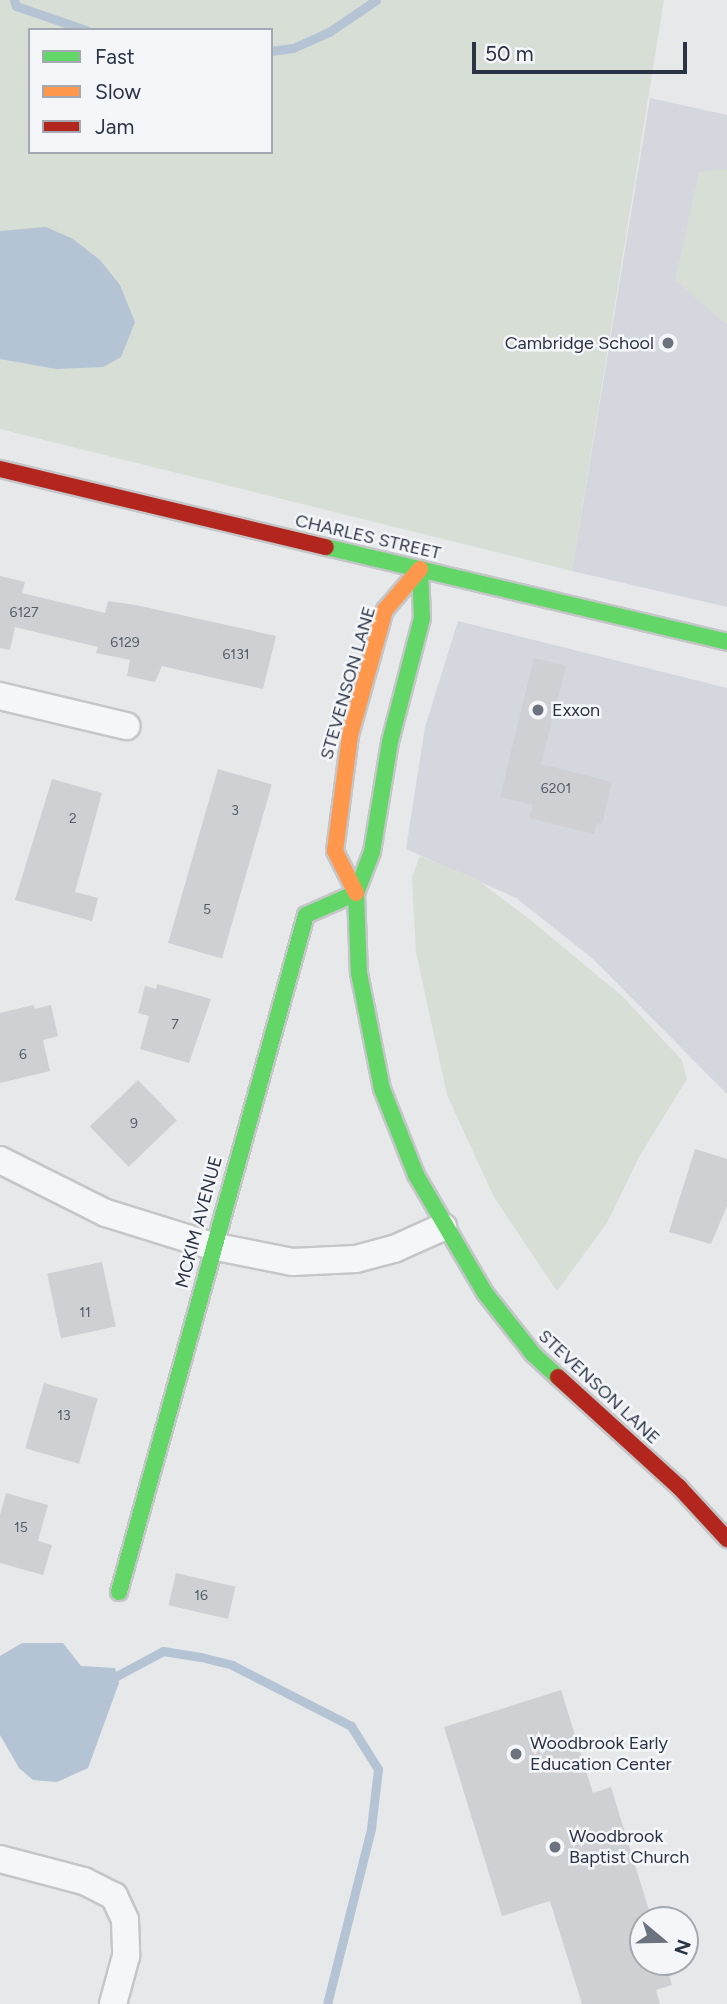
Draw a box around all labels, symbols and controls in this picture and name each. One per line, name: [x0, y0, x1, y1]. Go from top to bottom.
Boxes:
legend: [28, 28, 273, 154]
scale bar: [475, 28, 690, 72]
text: 50 m: [485, 41, 534, 66]
text: Fast: [95, 44, 135, 69]
text: Slow: [95, 79, 141, 104]
text: Jam: [95, 114, 134, 139]
place label: Cambridge School: [505, 332, 654, 354]
marker: Cambridge School: [660, 335, 676, 351]
street label: CHARLES STREET: [293, 510, 443, 564]
street label: STEVENSON LANE: [316, 604, 380, 762]
house number: 6127: [9, 605, 39, 621]
house number: 6129: [110, 635, 140, 651]
house number: 6131: [222, 647, 250, 663]
place label: Exxon: [552, 699, 600, 721]
marker: Exxon: [530, 702, 546, 718]
house number: 6201: [541, 781, 571, 797]
house number: 3: [231, 803, 239, 819]
house number: 2: [69, 811, 77, 827]
house number: 5: [203, 902, 211, 918]
house number: 7: [171, 1017, 179, 1033]
house number: 6: [19, 1047, 27, 1063]
house number: 9: [130, 1116, 138, 1132]
street label: MCKIM AVENUE: [171, 1154, 227, 1290]
house number: 11: [79, 1305, 91, 1321]
street label: STEVENSON LANE: [534, 1325, 664, 1449]
house number: 13: [57, 1408, 71, 1424]
house number: 15: [14, 1520, 28, 1536]
house number: 16: [194, 1588, 208, 1604]
place label: Woodbrook Early Education Center: [530, 1733, 672, 1776]
marker: Woodbrook Early Education Center: [508, 1746, 524, 1762]
place label: Woodbrook Baptist Church: [569, 1826, 689, 1868]
marker: Woodbrook Baptist Church: [547, 1839, 563, 1855]
north arrow: [629, 1906, 699, 1976]
text: N: [669, 1937, 696, 1958]

